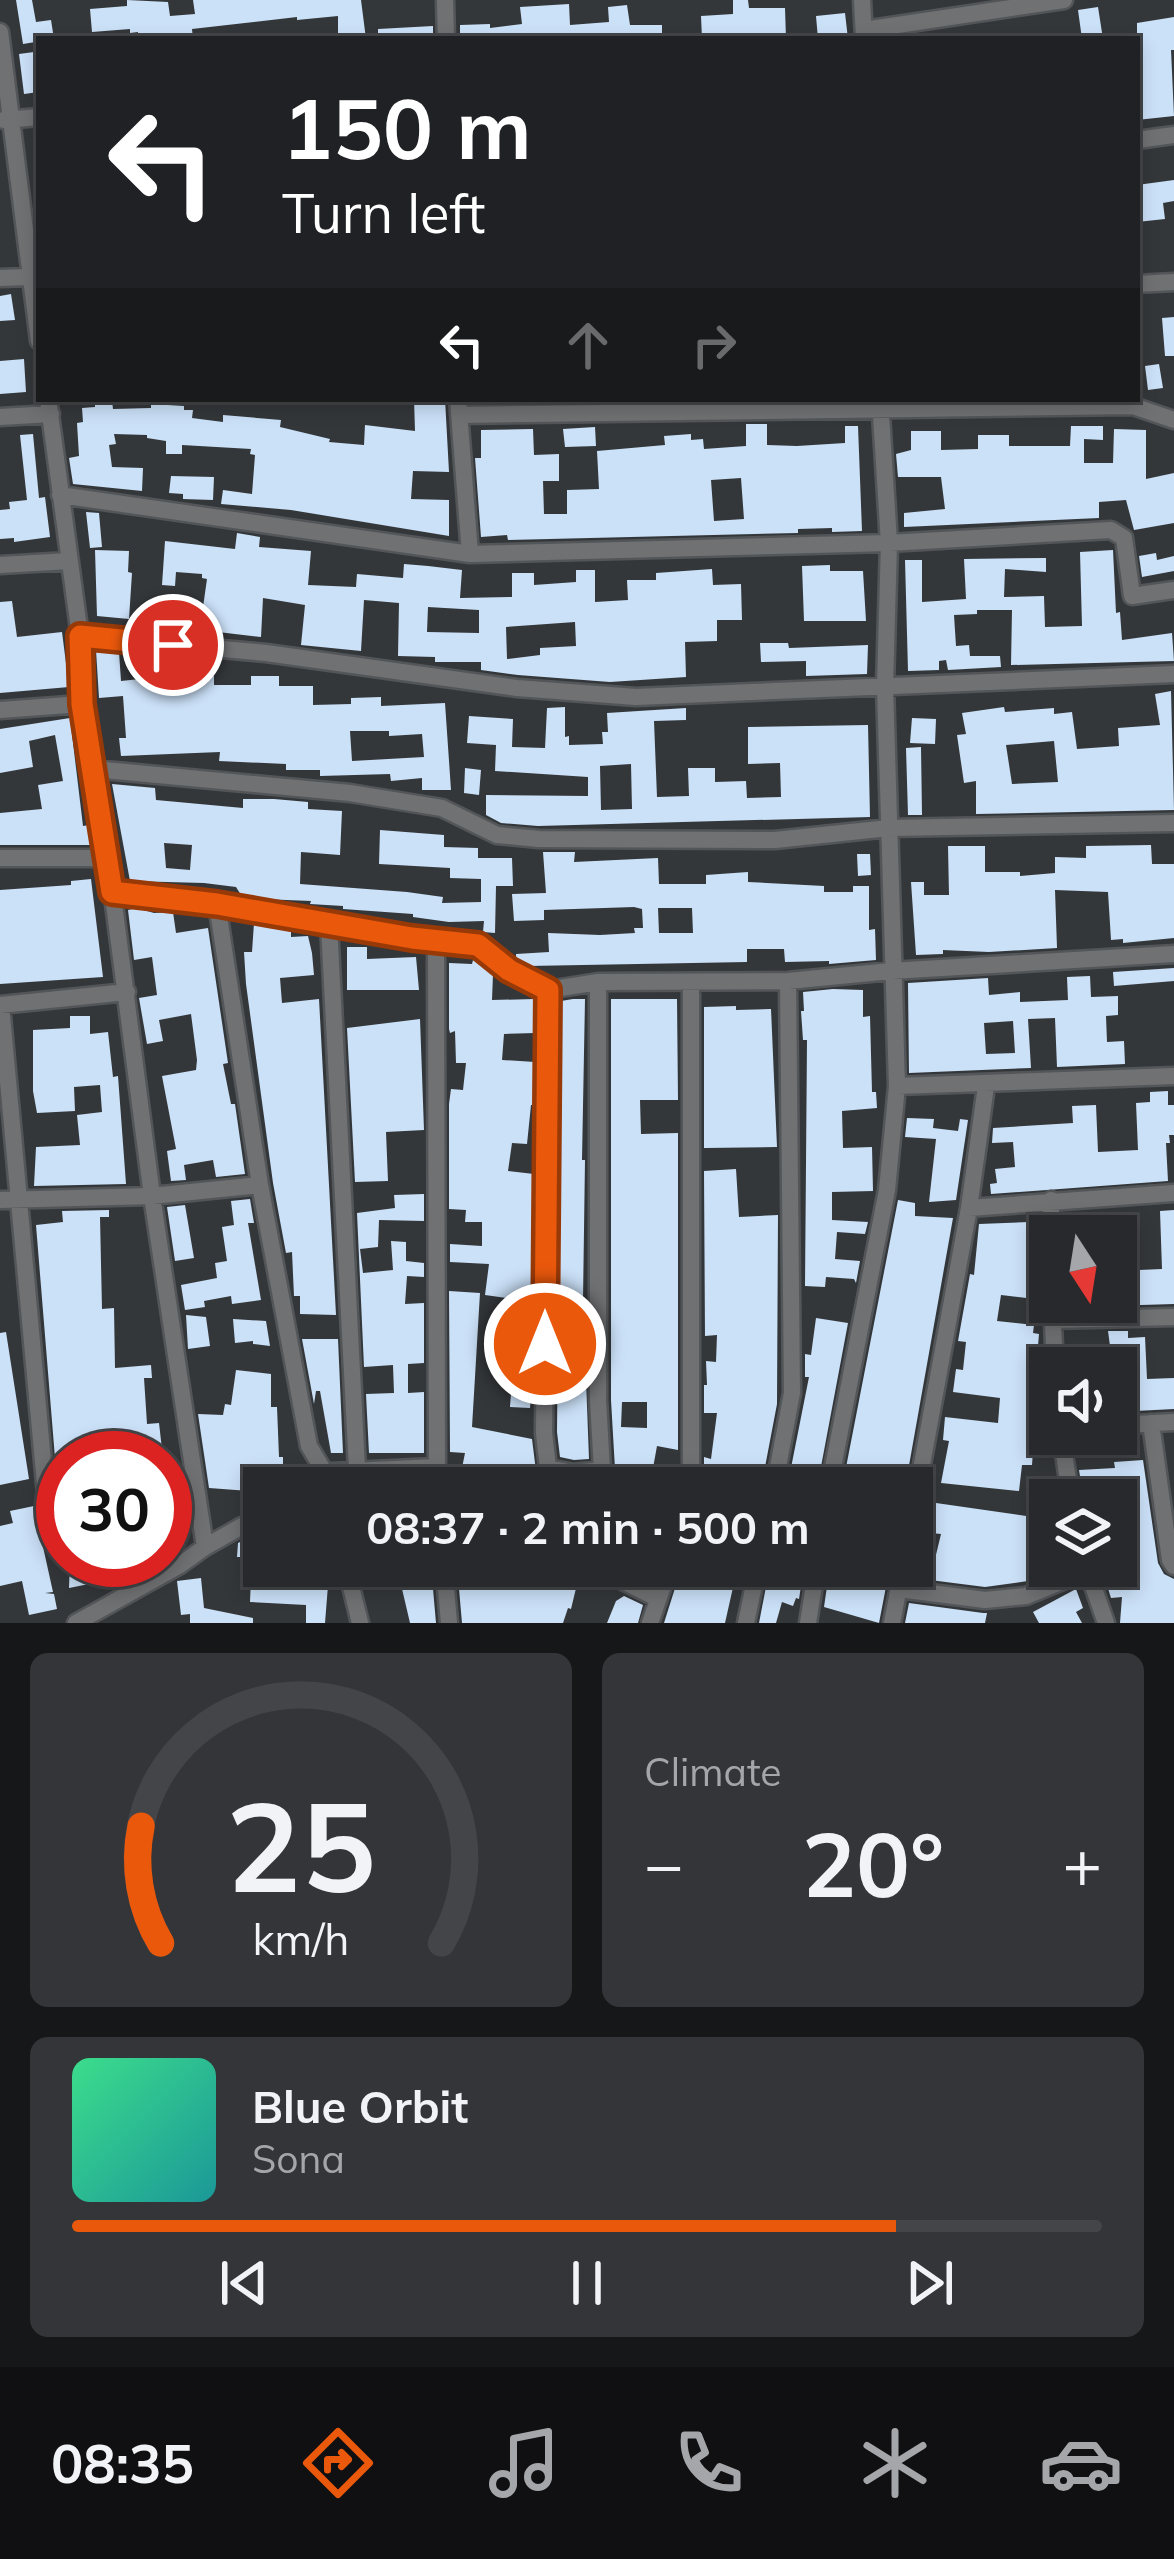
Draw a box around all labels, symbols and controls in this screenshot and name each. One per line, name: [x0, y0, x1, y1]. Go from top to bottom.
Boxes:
text: 150 m: [282, 75, 532, 180]
icon: left: [84, 84, 240, 240]
text: Turn left: [282, 179, 485, 247]
icon: left: [429, 312, 495, 378]
icon: ahead: [555, 312, 621, 378]
icon: right: [681, 312, 747, 378]
pin: [122, 594, 224, 696]
icon: arrive: [140, 612, 206, 678]
north arrow: [1029, 1215, 1137, 1323]
map controls: [1029, 1215, 1137, 1587]
position arrow: [482, 1281, 608, 1407]
button: sound: [1029, 1347, 1137, 1455]
speed limit sign: 30: [36, 1431, 192, 1587]
button: layers: [1029, 1479, 1137, 1587]
text: 08:37 · 2 min · 500 m: [366, 1499, 810, 1555]
text: Climate: [644, 1747, 782, 1796]
text: 25: [226, 1767, 376, 1923]
text: 20°: [802, 1807, 944, 1920]
text: −: [644, 1822, 684, 1905]
text: +: [1062, 1822, 1102, 1905]
text: km/h: [252, 1912, 350, 1966]
text: Blue Orbit: [252, 2078, 468, 2134]
text: Sona: [252, 2134, 345, 2183]
icon: previous: [211, 2250, 277, 2316]
icon: pause: [554, 2250, 620, 2316]
icon: next: [897, 2250, 963, 2316]
icon: directions: [296, 2421, 380, 2505]
icon: music: [482, 2421, 566, 2505]
icon: phone: [667, 2421, 751, 2505]
icon: climate: [853, 2421, 937, 2505]
icon: car: [1039, 2421, 1123, 2505]
text: 08:35: [51, 2429, 194, 2497]

